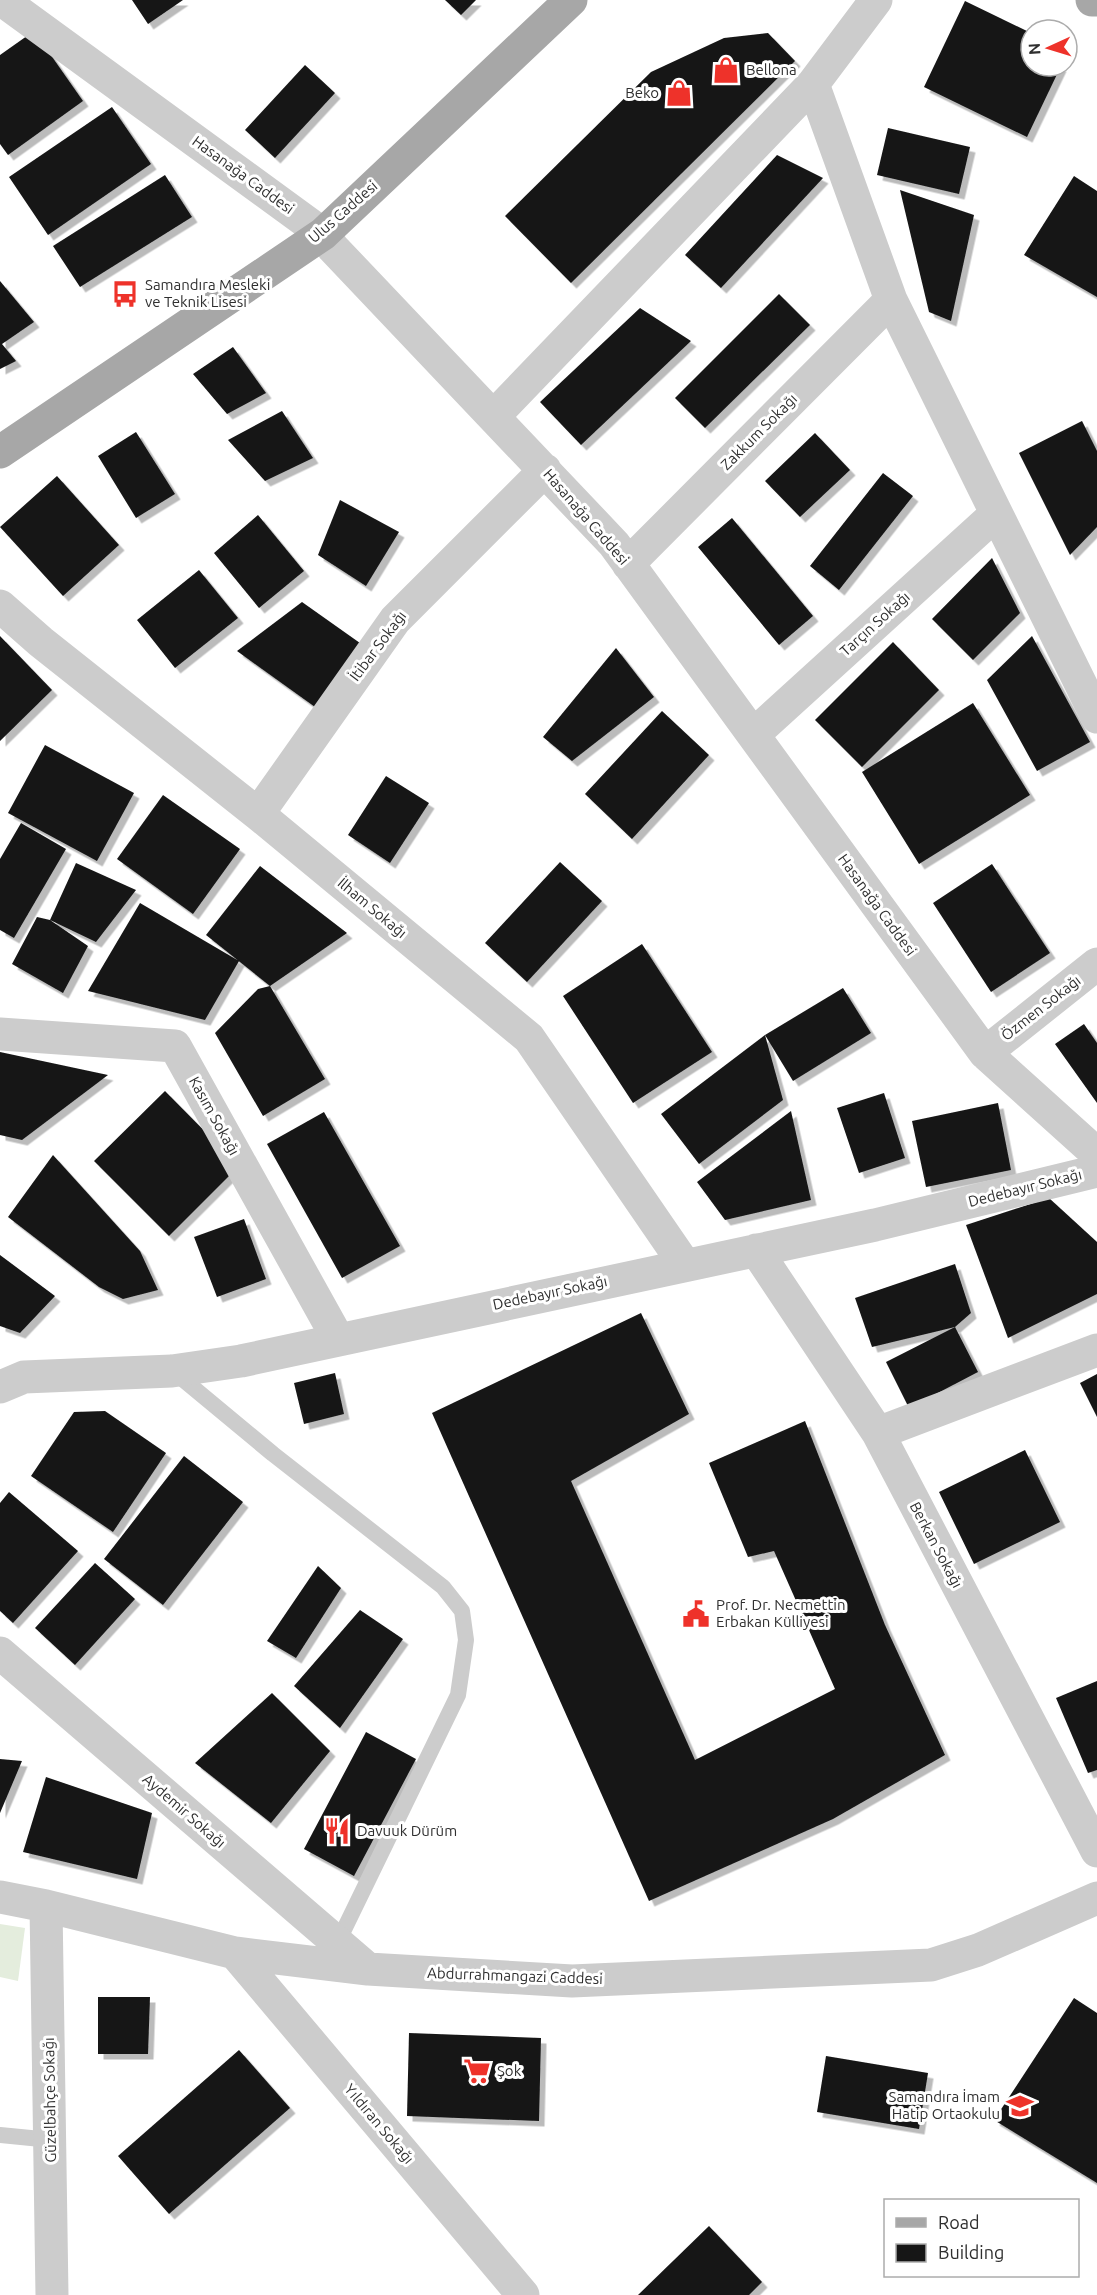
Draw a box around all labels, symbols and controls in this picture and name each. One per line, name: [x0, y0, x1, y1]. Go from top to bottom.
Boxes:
north arrow: [1019, 18, 1079, 78]
text: N: [1025, 42, 1043, 56]
shop icon: Bellona: [711, 55, 741, 85]
place label: Bellona: [746, 61, 797, 78]
shop icon: Beko: [664, 78, 694, 108]
place label: Beko: [625, 84, 659, 101]
street label: Hasanağa Caddesi: [189, 132, 297, 217]
street label: Ulus Caddesi: [305, 177, 381, 246]
place label: Samandıra Mesleki ve Teknik Lisesi: [145, 276, 270, 310]
bus stop icon: Samandıra Mesleki ve Teknik Lisesi: [110, 279, 140, 309]
street label: Zakkum Sokağı: [717, 390, 800, 473]
street label: Hasanağa Caddesi: [540, 465, 633, 568]
street label: Tarçın Sokağı: [836, 588, 913, 659]
street label: İtibar Sokağı: [346, 607, 409, 684]
street label: Hasanağa Caddesi: [835, 851, 920, 959]
street label: İlham Sokağı: [334, 874, 410, 941]
street label: Özmen Sokağı: [998, 971, 1084, 1044]
street label: Kasım Sokağı: [186, 1073, 243, 1158]
street label: Dedebayır Sokağı: [966, 1165, 1083, 1210]
street label: Dedebayır Sokağı: [491, 1272, 609, 1313]
street label: Berkan Sokağı: [907, 1499, 966, 1591]
place label: Prof. Dr. Necmettin Erbakan Külliyesi: [716, 1596, 846, 1630]
public building icon: Prof. Dr. Necmettin Erbakan Külliyesi: [681, 1599, 711, 1629]
street label: Aydemir Sokağı: [140, 1770, 229, 1851]
restaurant icon: Davuuk Dürüm: [322, 1816, 352, 1846]
place label: Davuuk Dürüm: [357, 1822, 457, 1839]
street label: Abdurrahmangazi Caddesi: [427, 1964, 603, 1987]
street label: Güzelbahçe Sokağı: [40, 2037, 59, 2163]
supermarket icon: Şok: [462, 2056, 492, 2086]
place label: Şok: [497, 2062, 522, 2079]
street label: Yıldıran Sokağı: [341, 2080, 418, 2167]
place label: Samandıra İmam Hatip Ortaokulu: [889, 2088, 1000, 2122]
school or university icon: Samandıra İmam Hatip Ortaokulu: [1005, 2091, 1035, 2121]
legend: [884, 2199, 1079, 2277]
text: Road: [938, 2212, 980, 2232]
text: Building: [938, 2242, 1004, 2262]

